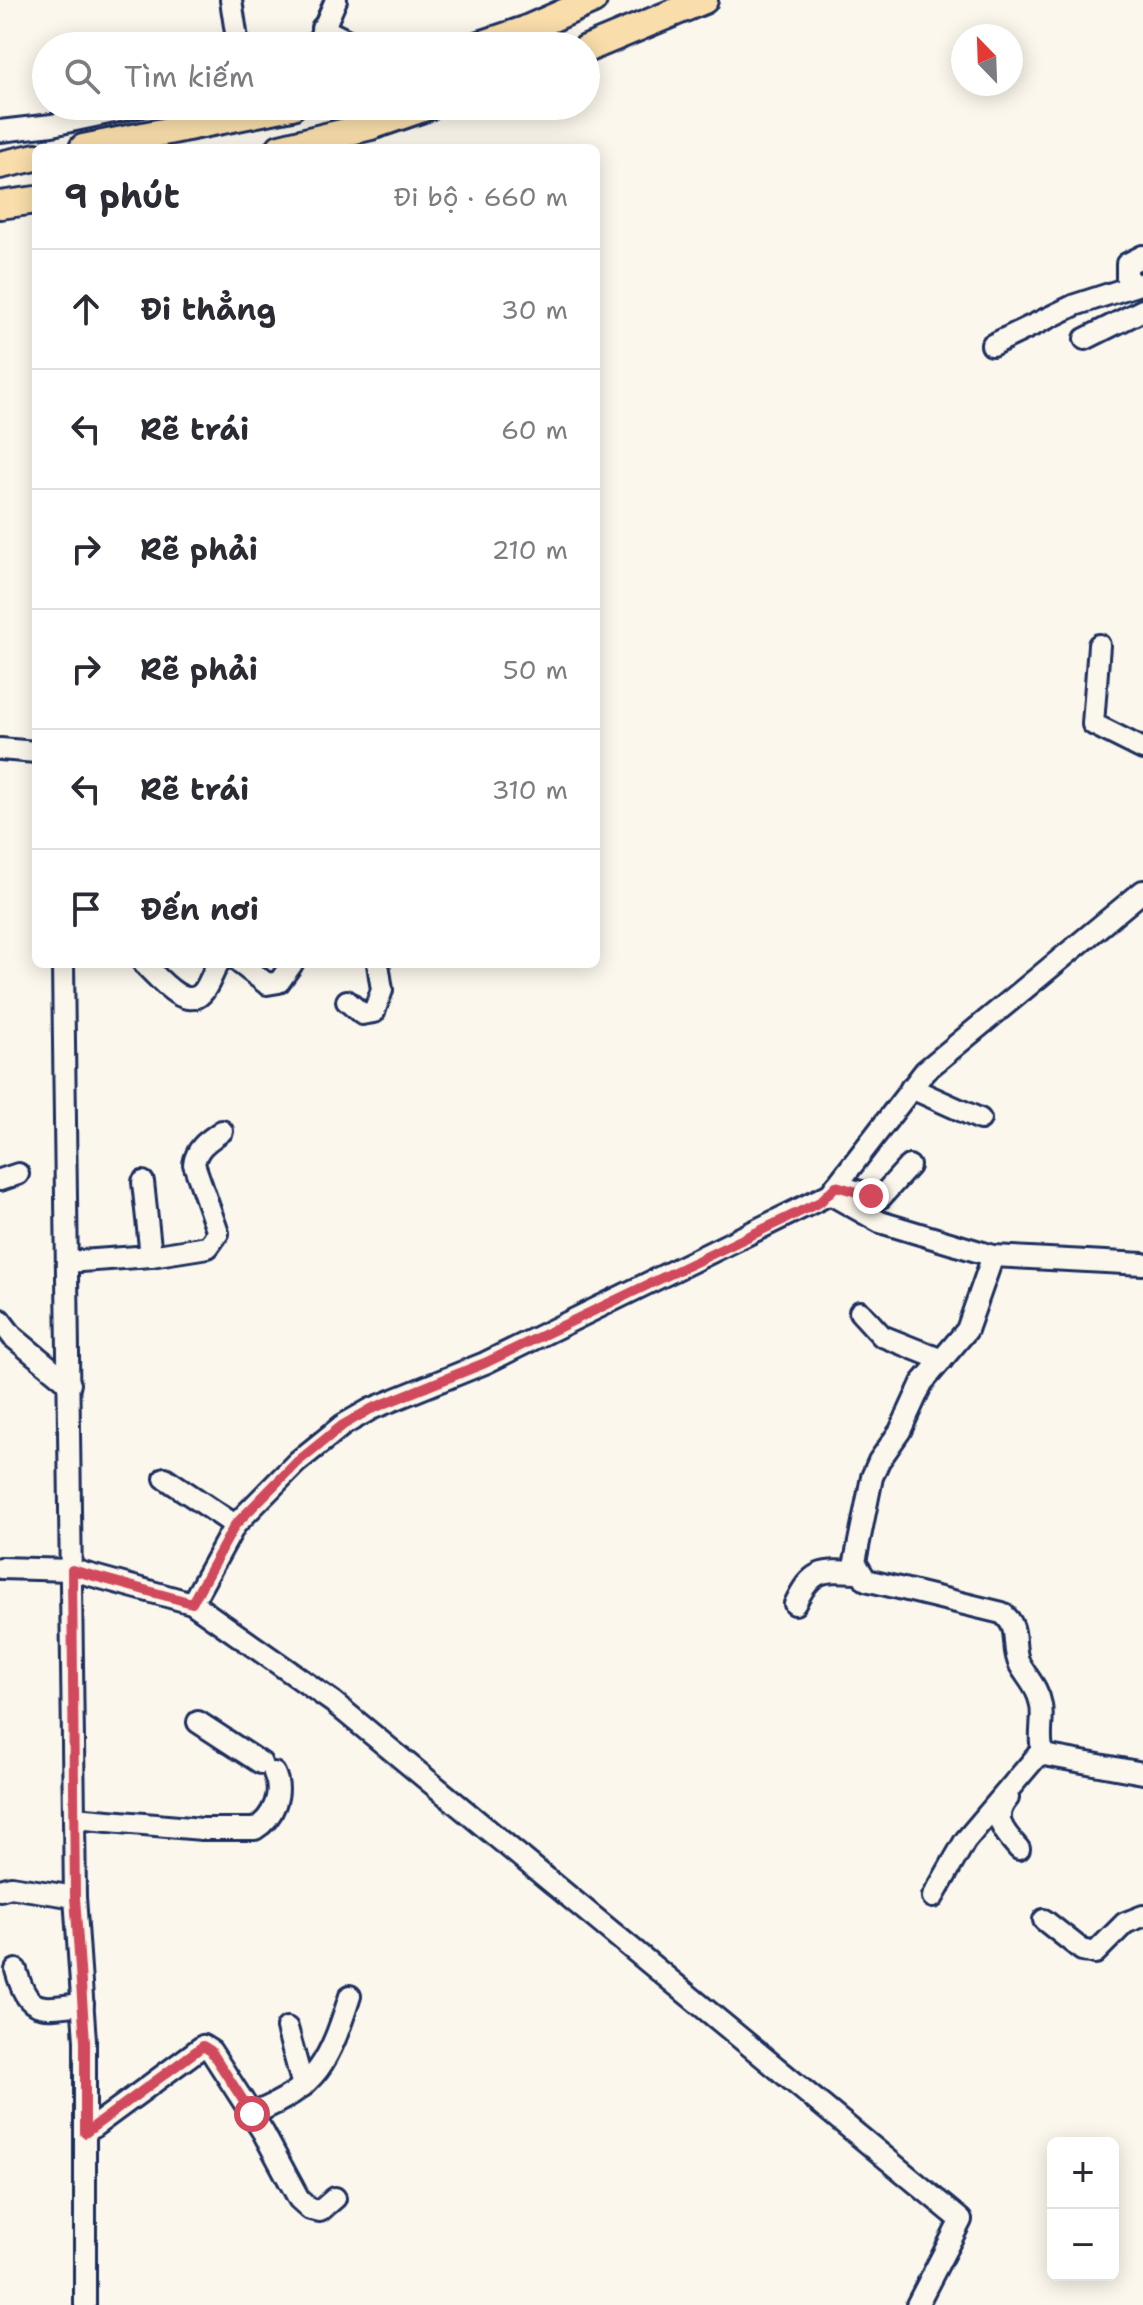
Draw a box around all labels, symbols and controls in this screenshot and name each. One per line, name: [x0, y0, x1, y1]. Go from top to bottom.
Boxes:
north arrow: [951, 24, 1023, 96]
search box: [32, 32, 600, 120]
icon: search: [60, 54, 104, 98]
text: Tìm kiếm: [124, 56, 255, 97]
text: 9 phút: [64, 173, 180, 219]
text: Đi bộ · 660 m: [394, 179, 568, 214]
icon: ahead: [64, 287, 108, 331]
text: Đi thẳng: [140, 289, 276, 330]
text: 30 m: [501, 292, 568, 327]
icon: left: [64, 407, 108, 451]
text: Rẽ trái: [140, 409, 249, 450]
text: 60 m: [501, 412, 568, 447]
icon: right: [64, 527, 108, 571]
text: Rẽ phải: [140, 529, 258, 570]
text: 210 m: [491, 532, 568, 567]
icon: right: [64, 647, 108, 691]
text: Rẽ phải: [140, 649, 258, 690]
text: 50 m: [503, 652, 568, 687]
icon: left: [64, 767, 108, 811]
text: Rẽ trái: [140, 769, 249, 810]
text: 310 m: [492, 772, 568, 807]
icon: arrive: [64, 887, 108, 931]
text: Đến nơi: [140, 889, 259, 930]
route end: [853, 1178, 889, 1214]
route start: [234, 2096, 270, 2132]
map controls: [1047, 2137, 1119, 2281]
button: +: [1047, 2137, 1119, 2209]
button: −: [1047, 2209, 1119, 2281]

